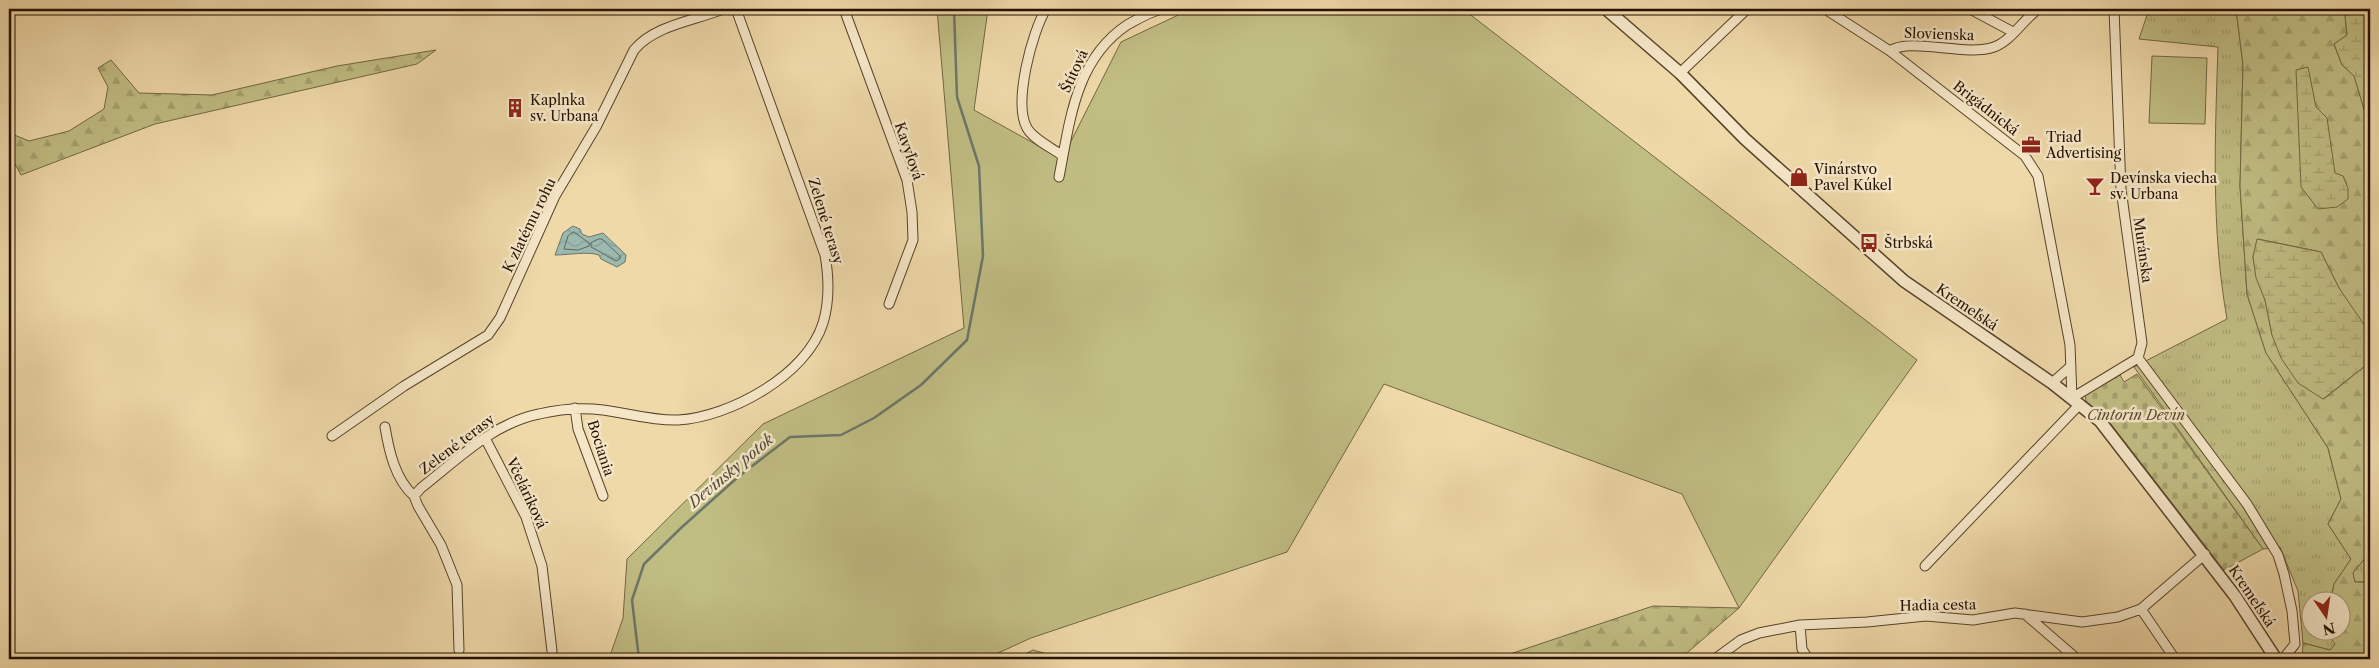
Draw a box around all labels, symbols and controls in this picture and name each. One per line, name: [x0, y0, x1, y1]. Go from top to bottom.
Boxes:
street label: Slovienska: [1903, 24, 1975, 44]
street label: Štítová: [1055, 46, 1092, 95]
street label: Brigádnická: [1949, 77, 2023, 140]
place label: Kaplnka sv. Urbana: [530, 91, 599, 125]
building icon: Kaplnka sv. Urbana: [504, 97, 526, 119]
street label: Kavyľová: [891, 120, 927, 183]
place label: Triad Advertising: [2045, 128, 2122, 162]
office icon: Triad Advertising: [2020, 134, 2042, 156]
place label: Vinárstvo Pavel Kúkel: [1813, 160, 1892, 194]
shop icon: Vinárstvo Pavel Kúkel: [1788, 166, 1810, 188]
place label: Devínska viecha sv. Urbana: [2110, 169, 2218, 203]
street label: K zlatému rohu: [498, 174, 560, 275]
bar icon: Devínska viecha sv. Urbana: [2084, 175, 2106, 197]
street label: Zelené terasy: [804, 176, 848, 267]
street label: Muránska: [2130, 216, 2157, 284]
bus stop icon: Štrbská: [1858, 232, 1880, 254]
place label: Štrbská: [1884, 233, 1934, 252]
street label: Kremeľská: [1933, 280, 2002, 335]
park label: Cintorín Devín: [2087, 406, 2185, 424]
street label: Zelené terasy: [416, 410, 498, 478]
street label: Bociania: [584, 418, 619, 479]
water label: Devínsky potok: [684, 429, 777, 512]
street label: Včeláriková: [502, 454, 552, 532]
street label: Kremeľská: [2225, 562, 2280, 631]
north arrow: [2302, 590, 2352, 640]
street label: Hadia cesta: [1900, 595, 1977, 615]
text: N: [2321, 619, 2337, 639]

